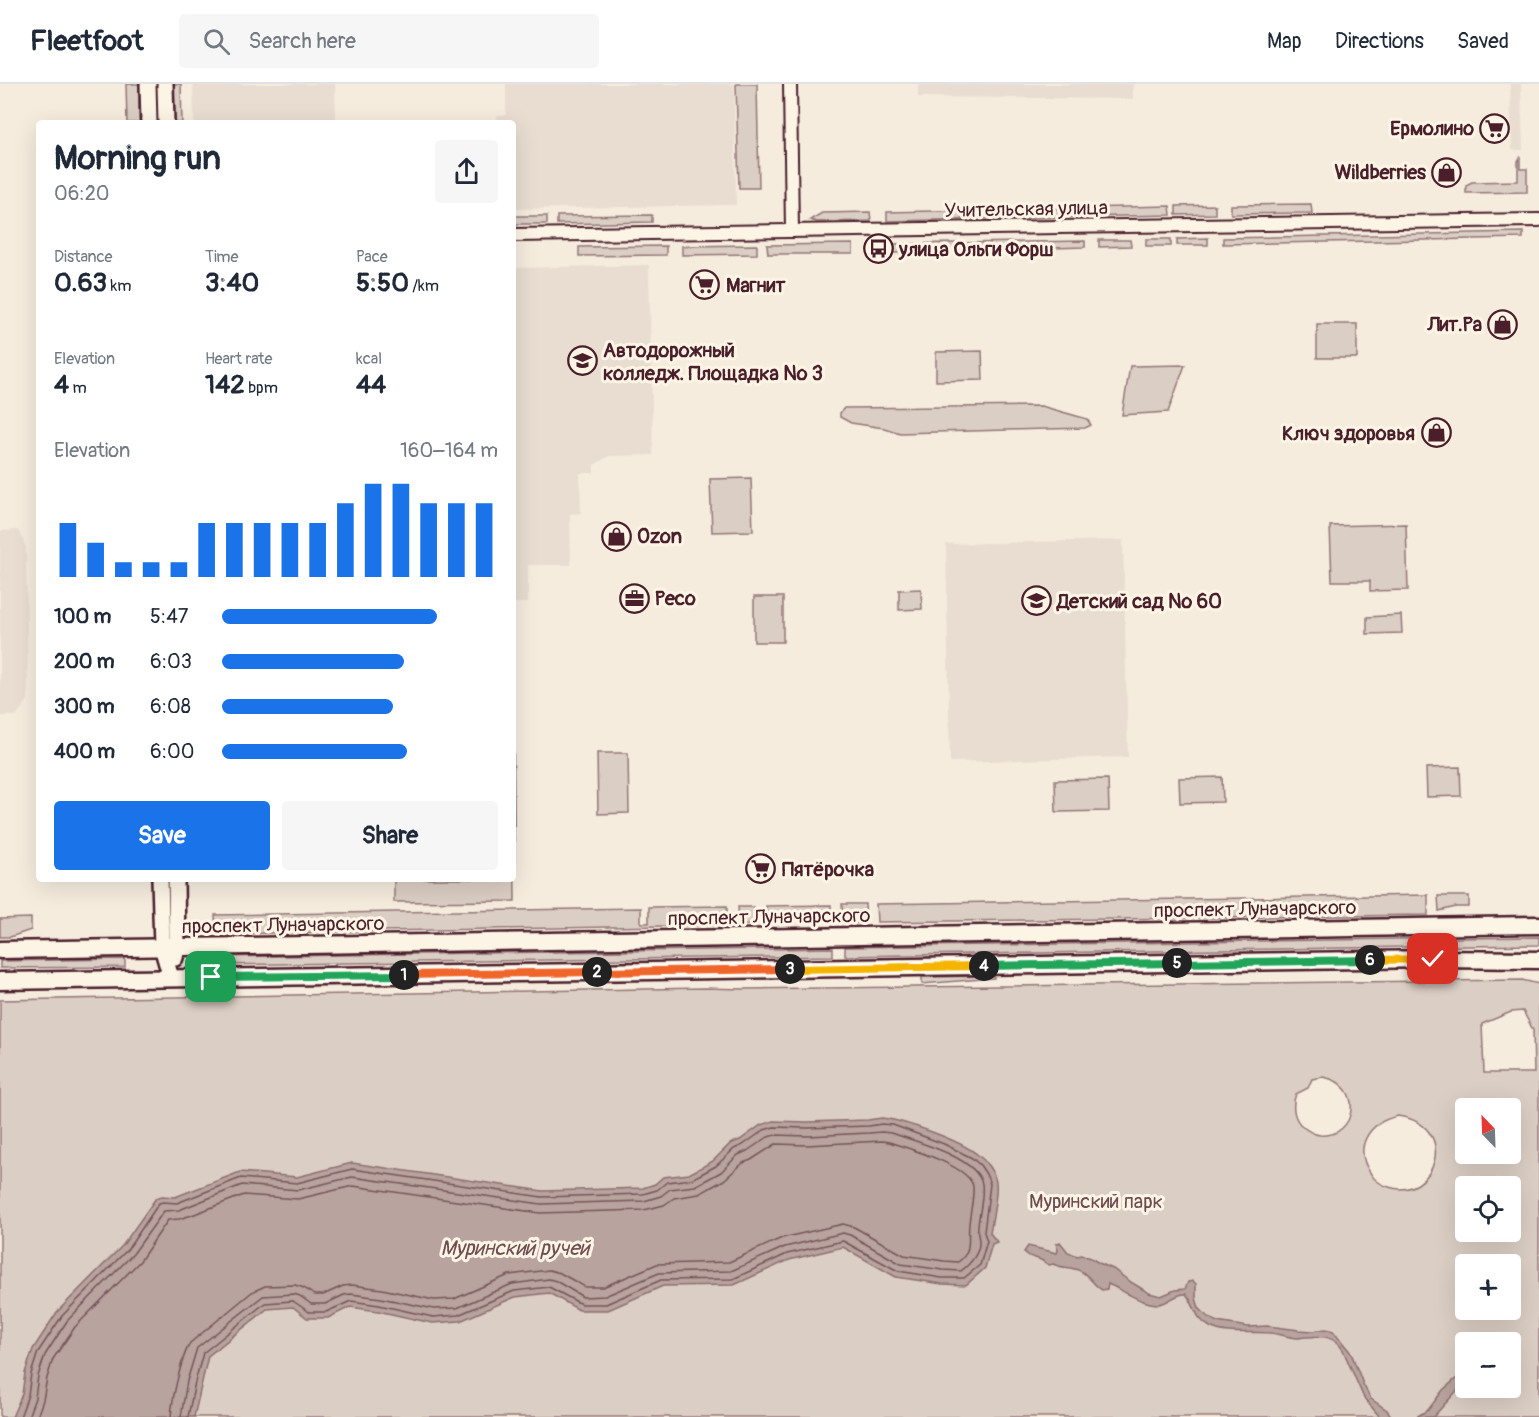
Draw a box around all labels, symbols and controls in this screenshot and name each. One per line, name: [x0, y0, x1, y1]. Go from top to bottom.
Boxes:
search box: [179, 14, 599, 68]
text: Fleetfoot: [30, 24, 143, 59]
icon: search: [200, 25, 233, 58]
text: Search here: [248, 27, 356, 55]
text: Map: [1267, 28, 1302, 55]
text: Directions: [1335, 28, 1424, 55]
text: Saved: [1457, 28, 1509, 55]
supermarket icon: Ермолино: [1479, 112, 1511, 144]
place label: Ермолино: [1390, 116, 1474, 141]
text: Morning run: [54, 138, 221, 179]
button: share: [435, 140, 498, 203]
shop icon: Wildberries: [1431, 156, 1463, 188]
place label: Wildberries: [1334, 160, 1426, 185]
text: 06:20: [54, 181, 109, 206]
street label: Учительская улица: [944, 195, 1108, 223]
bus stop icon: улица Ольги Форш: [862, 233, 894, 265]
place label: улица Ольги Форш: [898, 237, 1053, 262]
text: Distance: [54, 247, 113, 267]
text: Time: [205, 247, 238, 267]
text: Pace: [356, 247, 388, 267]
text: 0.63: [54, 267, 107, 299]
text: 3:40: [205, 267, 259, 299]
text: 5:50: [356, 267, 409, 299]
supermarket icon: Магнит: [689, 269, 721, 301]
place label: Магнит: [726, 273, 786, 298]
text: km: [107, 276, 131, 296]
text: /km: [409, 276, 439, 296]
shop icon: Лит.Ра: [1487, 308, 1519, 340]
place label: Лит.Ра: [1426, 312, 1482, 337]
place label: Автодорожный колледж. Площадка № 3: [603, 338, 823, 386]
school or university icon: Автодорожный колледж. Площадка № 3: [566, 345, 598, 377]
text: Elevation: [54, 349, 115, 369]
text: Heart rate: [205, 349, 272, 369]
text: kcal: [356, 349, 382, 369]
text: 4: [54, 369, 69, 401]
text: 142: [205, 369, 245, 401]
text: 44: [356, 369, 386, 401]
text: m: [69, 378, 87, 398]
text: bpm: [245, 378, 278, 398]
shop icon: Ключ здоровья: [1420, 417, 1452, 449]
place label: Ключ здоровья: [1282, 421, 1415, 446]
text: Elevation: [54, 438, 130, 463]
text: 160–164 m: [400, 438, 498, 463]
shop icon: Ozon: [600, 520, 632, 552]
place label: Ozon: [637, 524, 682, 549]
office icon: Ресо: [618, 582, 650, 614]
school or university icon: Детский сад № 60: [1020, 585, 1052, 617]
place label: Ресо: [655, 586, 696, 611]
place label: Детский сад № 60: [1056, 589, 1222, 614]
text: 100 m: [54, 604, 111, 629]
text: 5:47: [150, 604, 188, 629]
text: 200 m: [54, 649, 115, 674]
text: 6:03: [150, 649, 192, 674]
text: 300 m: [54, 694, 115, 719]
text: 6:08: [150, 694, 191, 719]
text: 400 m: [54, 739, 115, 764]
text: 6:00: [150, 739, 194, 764]
button: Save: [54, 801, 270, 870]
button: Share: [282, 801, 498, 870]
supermarket icon: Пятёрочка: [745, 853, 777, 885]
place label: Пятёрочка: [782, 857, 874, 882]
street label: проспект Луначарского: [1153, 895, 1357, 923]
street label: проспект Луначарского: [667, 903, 871, 931]
street label: проспект Луначарского: [181, 911, 385, 939]
pin: [1407, 933, 1458, 984]
icon: check: [1416, 942, 1449, 975]
pin: 6: [1355, 945, 1385, 975]
pin: 5: [1162, 948, 1192, 978]
text: 6: [1365, 950, 1375, 970]
pin: [185, 951, 236, 1002]
pin: 4: [969, 951, 999, 981]
text: 5: [1173, 953, 1181, 973]
pin: 3: [775, 954, 805, 984]
text: 4: [979, 956, 989, 976]
pin: 2: [582, 957, 612, 987]
text: 3: [786, 959, 794, 979]
icon: arrive: [194, 960, 227, 993]
pin: 1: [389, 960, 419, 990]
text: 2: [593, 962, 601, 982]
text: 1: [401, 965, 407, 985]
north arrow: [1455, 1098, 1521, 1164]
map controls: [1455, 1098, 1521, 1398]
button: locate: [1455, 1176, 1521, 1242]
park label: Муринский парк: [1029, 1189, 1163, 1214]
water label: Муринский ручей: [440, 1235, 592, 1262]
button: +: [1455, 1254, 1521, 1320]
button: −: [1455, 1332, 1521, 1398]

